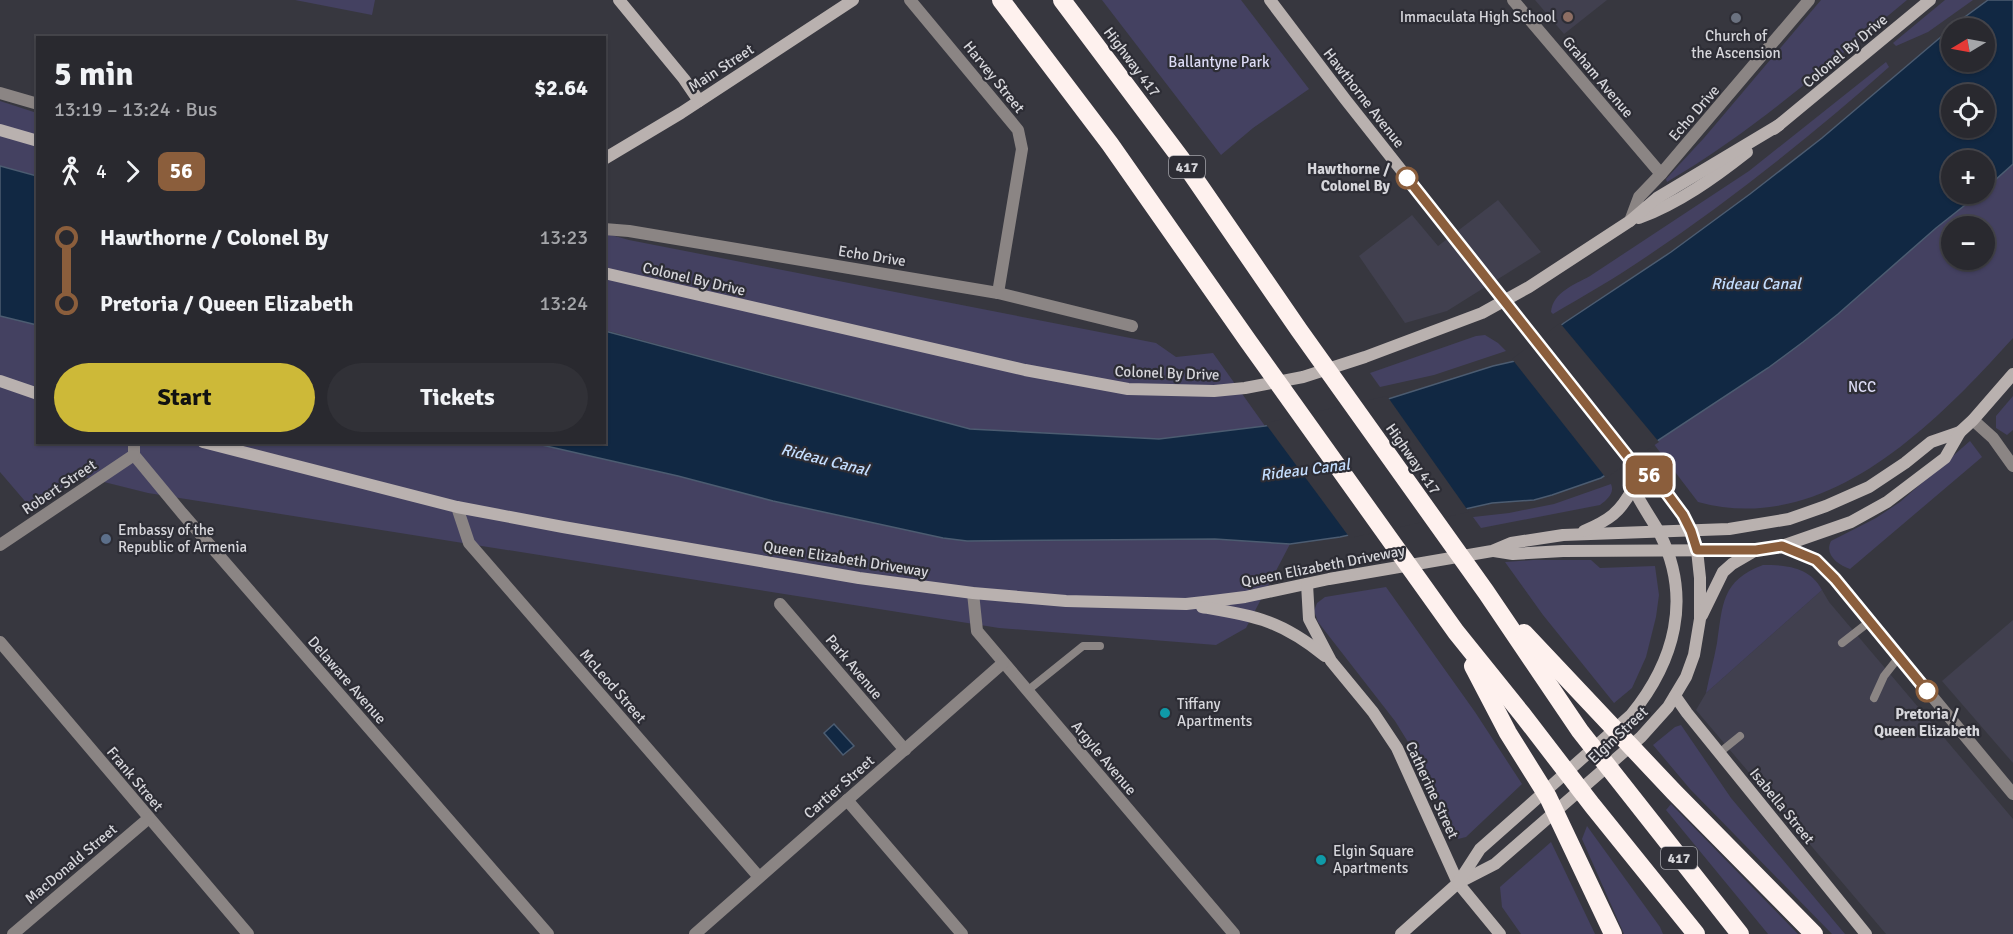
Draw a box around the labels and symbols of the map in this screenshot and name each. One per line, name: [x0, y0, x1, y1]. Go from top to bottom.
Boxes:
place label: Immaculata High School: [1400, 8, 1556, 26]
marker: Immaculata High School: [1561, 10, 1575, 24]
street label: Colonel By Drive: [1799, 10, 1891, 92]
marker: Church of the Ascension: [1729, 11, 1743, 25]
north arrow: [1941, 18, 1995, 72]
street label: Highway 417: [1100, 24, 1164, 100]
place label: Church of the Ascension: [1691, 27, 1781, 62]
street label: Graham Avenue: [1559, 33, 1637, 121]
street label: Harvey Street: [960, 38, 1028, 116]
street label: Main Street: [685, 40, 757, 96]
street label: Hawthorne Avenue: [1320, 45, 1408, 151]
park label: Ballantyne Park: [1168, 53, 1270, 71]
street label: Echo Drive: [1665, 81, 1723, 145]
road number: 417: [1169, 156, 1205, 178]
place label: Hawthorne / Colonel By: [1307, 160, 1391, 195]
marker: Hawthorne / Colonel By: [1396, 167, 1418, 189]
street label: Echo Drive: [837, 242, 907, 270]
street label: Colonel By Drive: [641, 258, 747, 300]
water label: Rideau Canal: [1711, 274, 1802, 294]
street label: Colonel By Drive: [1114, 362, 1220, 384]
park label: NCC: [1848, 378, 1876, 396]
street label: Highway 417: [1382, 420, 1444, 498]
water label: Rideau Canal: [779, 439, 872, 481]
water label: Rideau Canal: [1259, 454, 1352, 485]
street label: Robert Street: [19, 456, 99, 518]
line badge: 56: [1622, 456, 1676, 494]
place label: Embassy of the Republic of Armenia: [118, 521, 247, 556]
marker: Embassy of the Republic of Armenia: [99, 532, 113, 546]
street label: Queen Elizabeth Driveway: [762, 537, 930, 581]
street label: Queen Elizabeth Driveway: [1240, 541, 1406, 591]
street label: Park Avenue: [822, 631, 886, 703]
street label: Delaware Avenue: [304, 632, 390, 728]
street label: McLeod Street: [576, 645, 650, 727]
marker: Pretoria / Queen Elizabeth: [1916, 680, 1938, 702]
place label: Tiffany Apartments: [1177, 695, 1253, 730]
street label: Elgin Street: [1584, 703, 1652, 767]
place label: Pretoria / Queen Elizabeth: [1874, 705, 1980, 740]
marker: Tiffany Apartments: [1158, 706, 1172, 720]
street label: Argyle Avenue: [1068, 717, 1140, 799]
street label: Catherine Street: [1402, 739, 1462, 841]
street label: Frank Street: [103, 743, 167, 815]
street label: Cartier Street: [800, 752, 878, 822]
street label: Isabella Street: [1746, 764, 1818, 848]
street label: MacDonald Street: [21, 820, 121, 908]
place label: Elgin Square Apartments: [1333, 842, 1414, 877]
road number: 417: [1661, 847, 1697, 869]
marker: Elgin Square Apartments: [1314, 853, 1328, 867]

